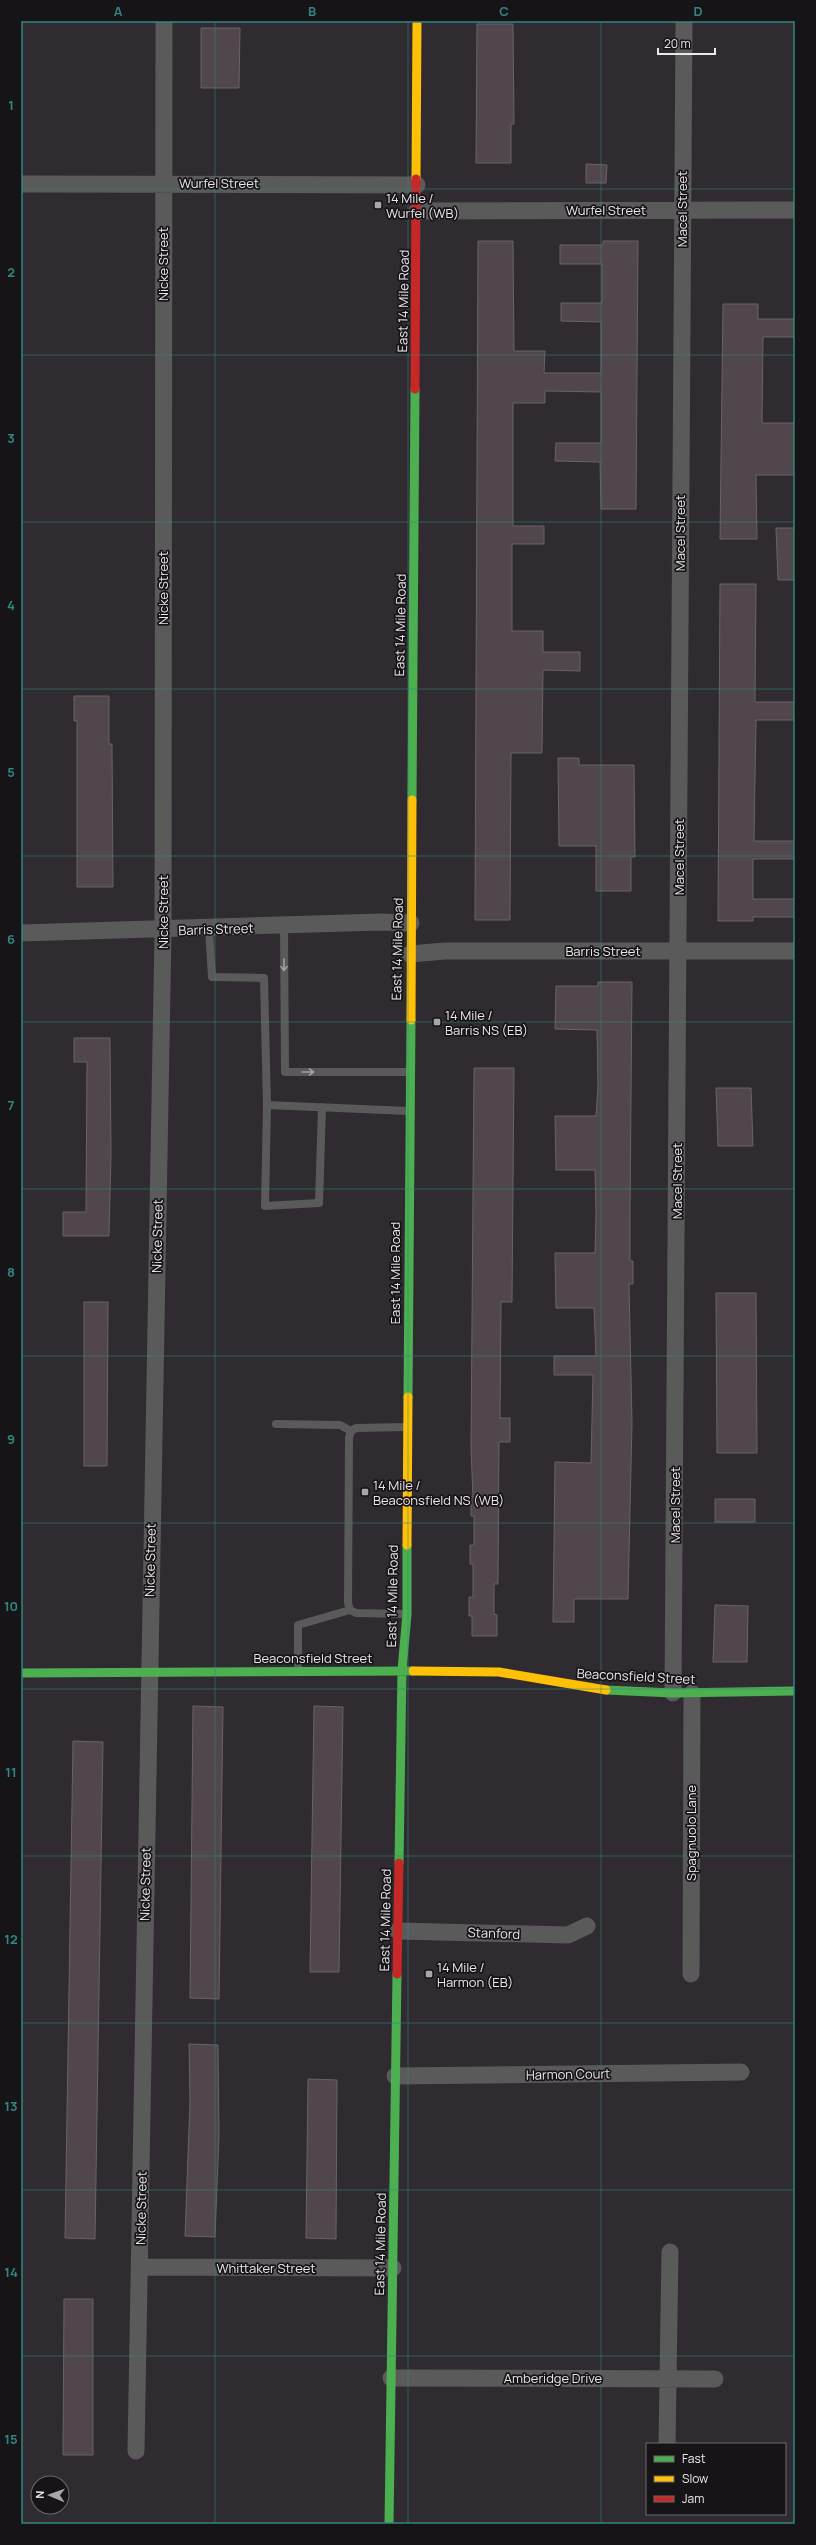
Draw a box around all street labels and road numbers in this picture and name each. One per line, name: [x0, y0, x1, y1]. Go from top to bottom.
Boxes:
street label: Macel Street: [673, 171, 691, 247]
street label: Wurfel Street: [179, 174, 259, 192]
street label: Wurfel Street: [566, 201, 646, 219]
street label: Nicke Street: [154, 227, 172, 301]
street label: East 14 Mile Road: [393, 250, 413, 352]
street label: Macel Street: [671, 495, 689, 571]
street label: Nicke Street: [154, 551, 172, 625]
street label: East 14 Mile Road: [390, 574, 410, 676]
street label: Macel Street: [670, 819, 688, 895]
street label: Nicke Street: [154, 875, 172, 949]
street label: East 14 Mile Road: [387, 898, 407, 1000]
street label: Barris Street: [178, 919, 254, 939]
street label: Barris Street: [565, 942, 641, 960]
street label: Macel Street: [668, 1143, 686, 1219]
street label: Nicke Street: [147, 1199, 167, 1273]
street label: East 14 Mile Road: [386, 1222, 404, 1324]
street label: Macel Street: [666, 1467, 684, 1543]
street label: Nicke Street: [140, 1523, 160, 1597]
street label: East 14 Mile Road: [382, 1545, 402, 1647]
street label: Beaconsfield Street: [254, 1649, 372, 1667]
street label: Beaconsfield Street: [576, 1664, 696, 1688]
street label: Spagnuolo Lane: [682, 1784, 700, 1881]
street label: Nicke Street: [135, 1847, 155, 1921]
street label: East 14 Mile Road: [375, 1869, 395, 1971]
street label: Stanford: [467, 1923, 521, 1943]
street label: Harmon Court: [526, 2064, 610, 2084]
street label: Nicke Street: [131, 2171, 151, 2245]
street label: East 14 Mile Road: [370, 2193, 390, 2295]
street label: Whittaker Street: [216, 2259, 316, 2277]
street label: Amberidge Drive: [504, 2369, 603, 2387]

